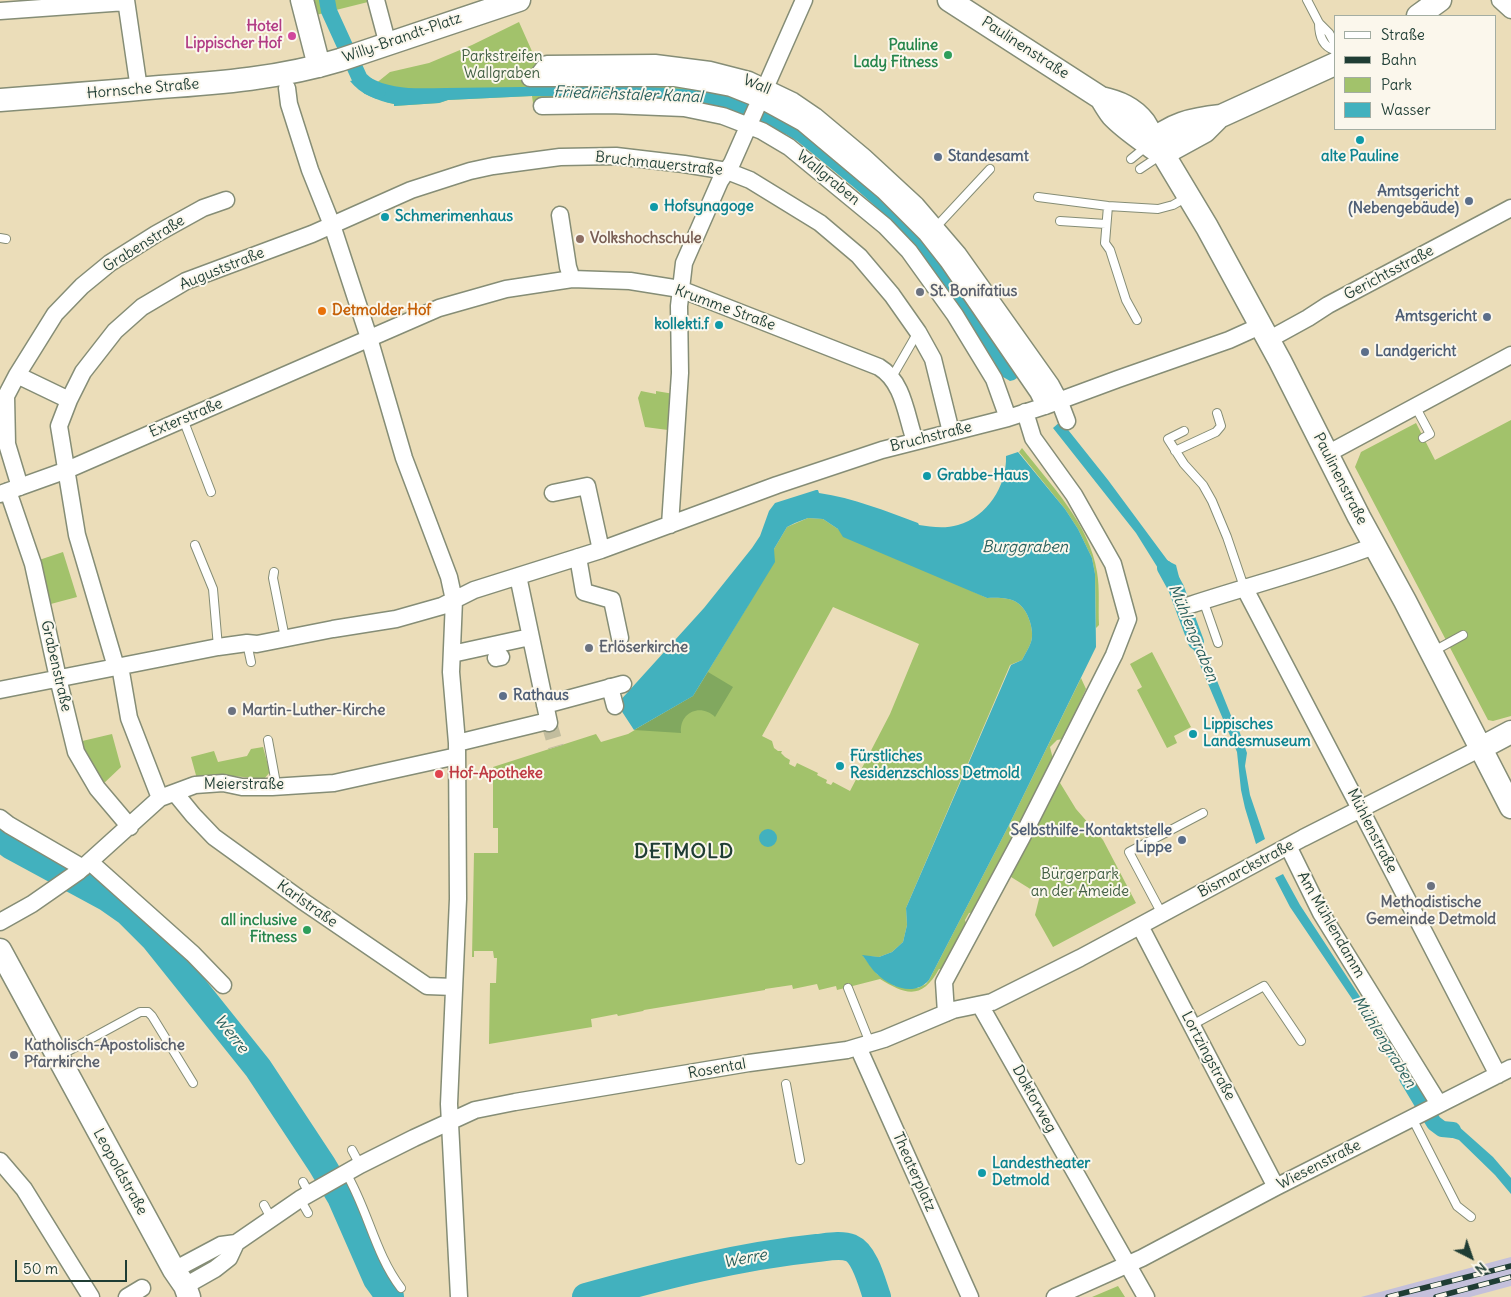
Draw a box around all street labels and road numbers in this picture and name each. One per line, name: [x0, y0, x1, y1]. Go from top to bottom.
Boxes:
street label: Willy-Brandt-Platz: [340, 9, 464, 67]
street label: Paulinenstraße: [978, 13, 1072, 83]
street label: Wall: [740, 71, 774, 99]
street label: Hornsche Straße: [86, 75, 200, 103]
street label: Wallgraben: [793, 147, 863, 209]
street label: Bruchmauerstraße: [594, 148, 724, 180]
street label: Grabenstraße: [100, 212, 188, 276]
street label: Gerichtsstraße: [1341, 242, 1437, 304]
street label: Auguststraße: [177, 244, 267, 294]
street label: Krumme Straße: [672, 281, 778, 335]
street label: Exterstraße: [147, 395, 225, 441]
street label: Bruchstraße: [888, 418, 974, 456]
street label: Paulinenstraße: [1309, 430, 1371, 528]
street label: Grabenstraße: [37, 619, 75, 713]
street label: Meierstraße: [204, 776, 284, 794]
street label: Mühlenstraße: [1343, 786, 1401, 876]
street label: Bismarckstraße: [1195, 836, 1297, 902]
street label: Am Mühlendamm: [1293, 869, 1369, 981]
street label: Karlstraße: [273, 877, 341, 931]
street label: Lortzingstraße: [1177, 1009, 1239, 1103]
street label: Rosental: [687, 1055, 747, 1083]
street label: Doktorweg: [1008, 1062, 1060, 1136]
street label: Leopoldstraße: [89, 1126, 151, 1218]
street label: Theaterplatz: [889, 1130, 939, 1214]
street label: Wiesenstraße: [1274, 1136, 1364, 1194]

